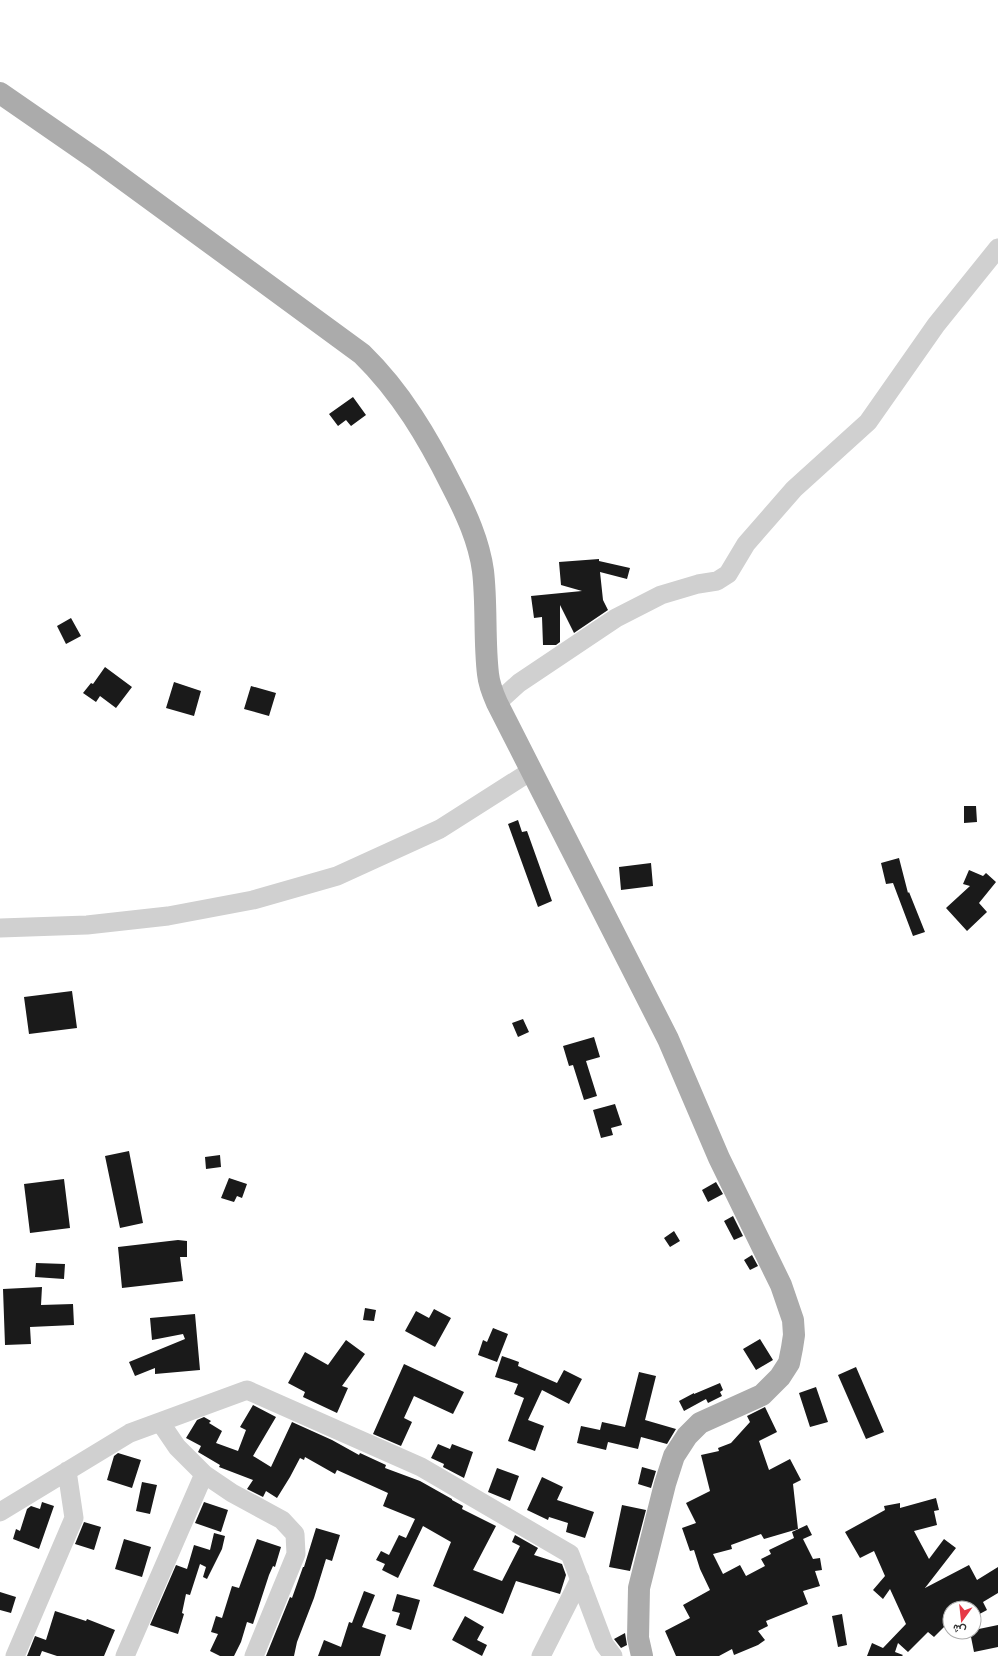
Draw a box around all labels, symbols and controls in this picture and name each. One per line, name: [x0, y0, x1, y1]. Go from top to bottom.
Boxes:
north arrow: [942, 1600, 982, 1640]
text: ش: [951, 1621, 968, 1638]

